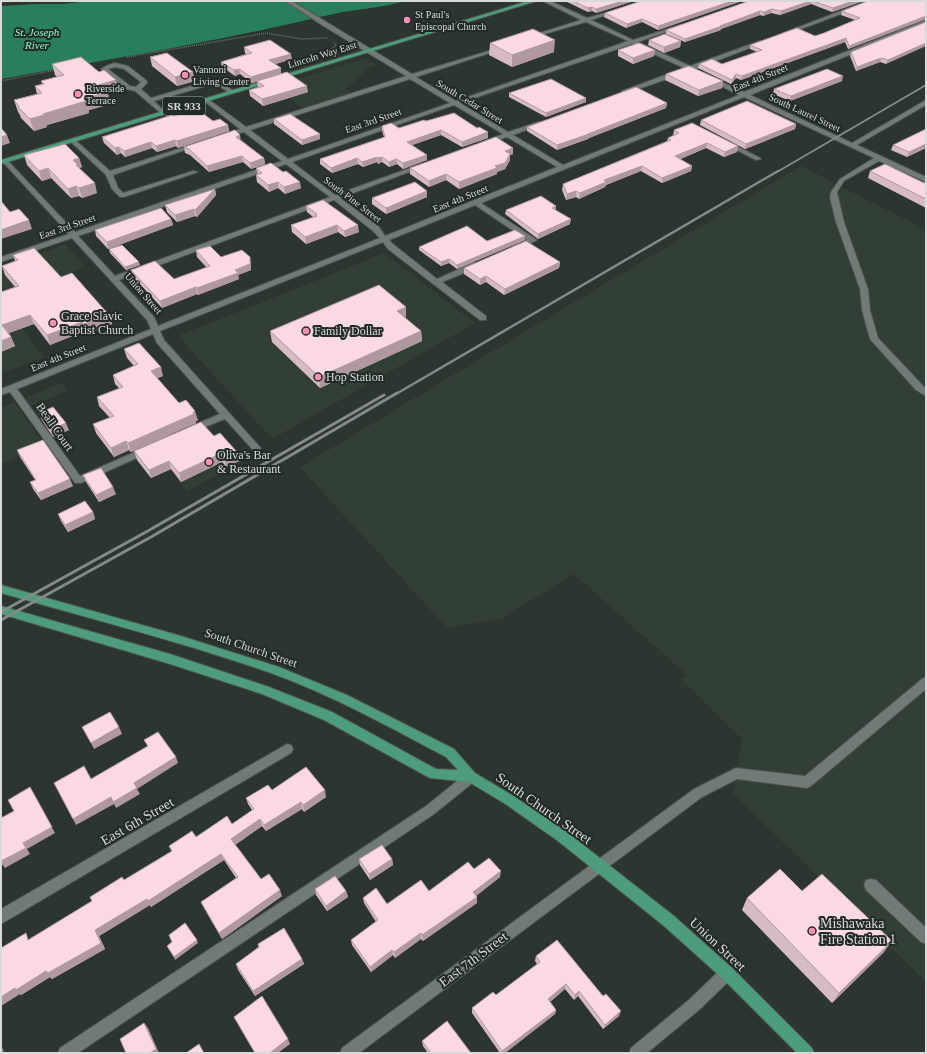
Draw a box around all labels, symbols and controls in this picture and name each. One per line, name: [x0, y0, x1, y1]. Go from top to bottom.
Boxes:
place label: St Paul's Episcopal Church: [415, 9, 486, 32]
marker: St Paul's Episcopal Church: [402, 15, 412, 25]
water label: St. Joseph River: [15, 26, 60, 51]
street label: Lincoln Way East: [286, 39, 358, 70]
street label: East 4th Street: [731, 61, 789, 93]
place label: Vannoni Living Center: [193, 64, 249, 87]
marker: Vannoni Living Center: [180, 70, 190, 80]
street label: South Cedar Street: [435, 77, 505, 126]
place label: Riverside Terrace: [86, 83, 125, 106]
marker: Riverside Terrace: [73, 89, 83, 99]
street label: South Laurel Street: [767, 91, 843, 134]
road number: SR 933: [163, 97, 205, 115]
street label: East 3rd Street: [344, 106, 403, 135]
street label: South Pine Street: [322, 174, 384, 225]
street label: East 4th Street: [431, 182, 489, 214]
street label: East 3rd Street: [38, 212, 97, 241]
street label: Union Street: [123, 271, 165, 316]
place label: Grace Slavic Baptist Church: [61, 309, 133, 337]
marker: Grace Slavic Baptist Church: [48, 318, 58, 328]
place label: Family Dollar: [314, 324, 382, 338]
marker: Family Dollar: [301, 326, 311, 336]
street label: East 4th Street: [29, 341, 87, 373]
place label: Hop Station: [326, 370, 384, 384]
marker: Hop Station: [313, 372, 323, 382]
street label: Beall Court: [33, 400, 77, 454]
place label: Oliva's Bar & Restaurant: [217, 448, 281, 476]
marker: Oliva's Bar & Restaurant: [204, 457, 214, 467]
street label: South Church Street: [203, 626, 300, 671]
street label: South Church Street: [493, 770, 595, 847]
street label: East 6th Street: [98, 794, 176, 848]
street label: Union Street: [687, 915, 749, 974]
place label: Mishawaka Fire Station 1: [820, 916, 896, 947]
marker: Mishawaka Fire Station 1: [807, 926, 817, 936]
street label: East 7th Street: [436, 929, 511, 990]

